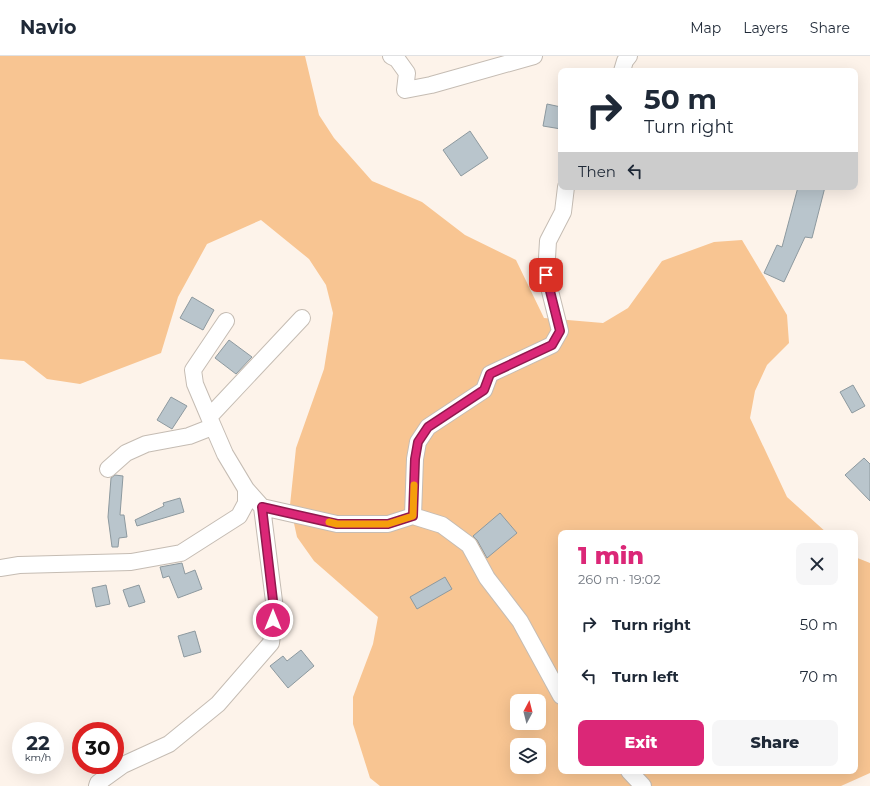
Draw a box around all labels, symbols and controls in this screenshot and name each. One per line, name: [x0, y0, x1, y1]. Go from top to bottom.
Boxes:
text: Navio: [20, 16, 76, 39]
text: Map: [690, 19, 721, 37]
text: Layers: [743, 19, 788, 37]
text: Share: [810, 19, 850, 37]
text: 50 m: [644, 82, 717, 116]
icon: right: [578, 84, 630, 136]
text: Turn right: [644, 116, 734, 138]
icon: left: [624, 160, 646, 182]
text: Then: [578, 162, 616, 181]
pin: [529, 258, 563, 292]
icon: arrive: [535, 264, 557, 286]
text: 1 min: [578, 541, 644, 570]
button: close: [796, 543, 838, 585]
text: 260 m · 19:02: [578, 571, 661, 587]
position arrow: [252, 599, 294, 641]
icon: right: [578, 613, 600, 635]
text: Turn right: [612, 615, 691, 634]
text: 50 m: [800, 615, 838, 634]
icon: left: [578, 665, 600, 687]
text: Turn left: [612, 667, 679, 686]
text: 70 m: [800, 667, 838, 686]
north arrow: [510, 694, 546, 730]
map controls: [510, 694, 546, 774]
button: Exit: [578, 720, 704, 766]
button: Share: [712, 720, 838, 766]
speed limit sign: 30: [72, 722, 124, 774]
text: 22: [26, 731, 50, 755]
button: layers: [510, 738, 546, 774]
text: km/h: [25, 751, 51, 764]

